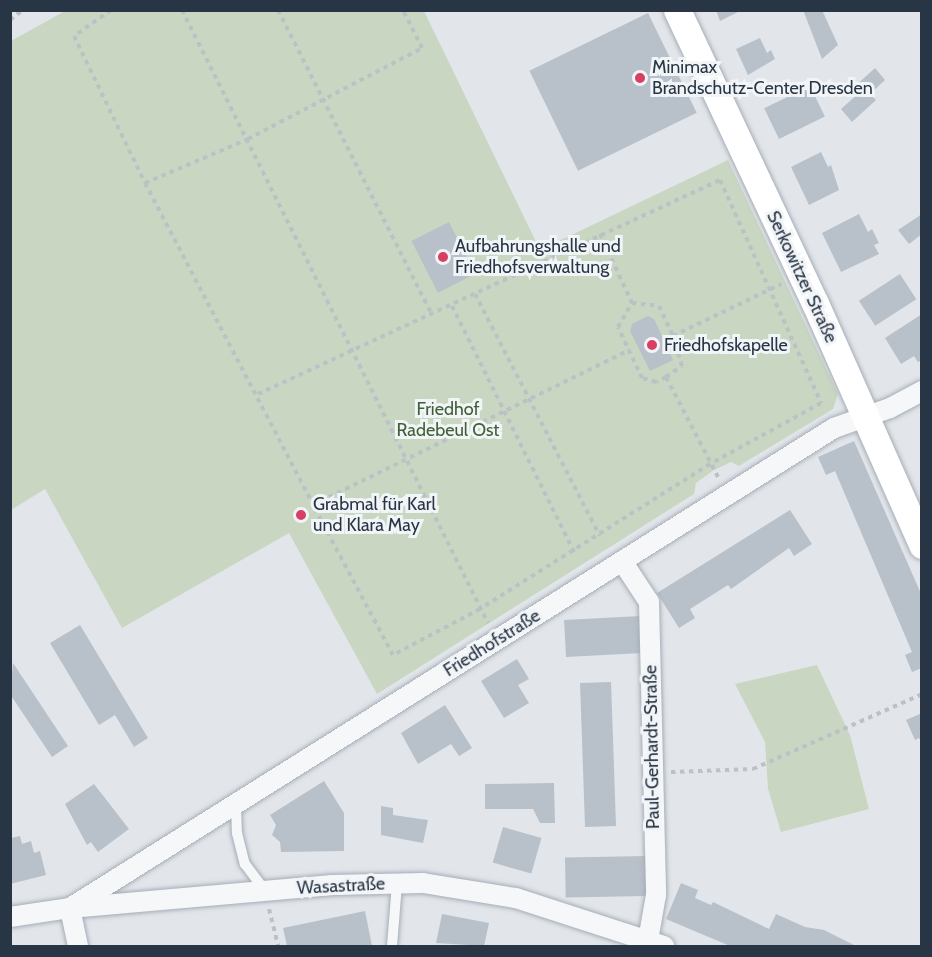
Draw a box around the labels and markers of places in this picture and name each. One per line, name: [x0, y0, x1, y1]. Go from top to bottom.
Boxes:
place label: Minimax Brandschutz-Center Dresden: [652, 57, 873, 100]
marker: Minimax Brandschutz-Center Dresden: [633, 71, 647, 85]
place label: Aufbahrungshalle und Friedhofsverwaltung: [455, 236, 621, 278]
marker: Aufbahrungshalle und Friedhofsverwaltung: [436, 250, 450, 264]
place label: Friedhofskapelle: [664, 334, 788, 356]
marker: Friedhofskapelle: [645, 338, 659, 352]
place label: Grabmal für Karl und Klara May: [313, 494, 436, 536]
marker: Grabmal für Karl und Klara May: [294, 508, 308, 522]

